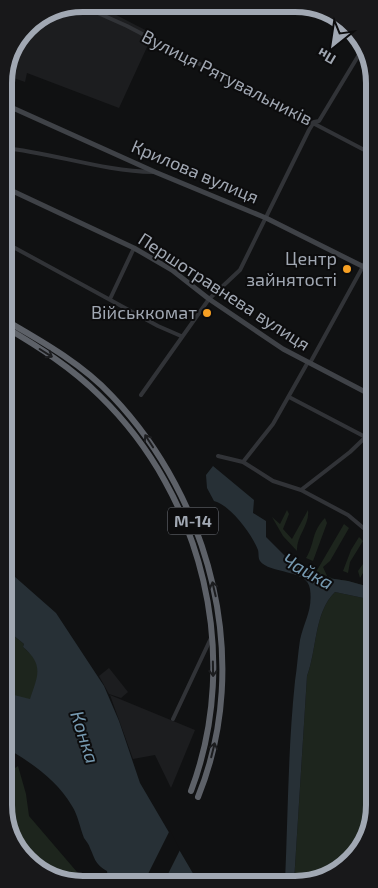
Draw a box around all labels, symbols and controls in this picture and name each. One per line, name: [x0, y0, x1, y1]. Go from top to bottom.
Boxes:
north arrow: [308, 20, 358, 70]
street label: Вулиця Рятувальників: [138, 25, 316, 130]
text: Пн: [314, 45, 338, 69]
street label: Крилова вулиця: [128, 134, 262, 208]
street label: Першотравнева вулиця: [135, 227, 314, 355]
place label: Центр зайнятості: [246, 247, 337, 290]
marker: Центр зайнятості: [341, 263, 353, 275]
place label: Військкомат: [91, 301, 197, 323]
marker: Військкомат: [201, 307, 213, 319]
one-way arrow: [39, 348, 53, 358]
one-way arrow: [144, 434, 155, 448]
road number: М-14: [168, 508, 218, 534]
water label: Чайка: [279, 547, 338, 594]
one-way arrow: [209, 582, 218, 598]
one-way arrow: [208, 660, 218, 677]
water label: Конка: [66, 708, 105, 766]
one-way arrow: [209, 743, 218, 759]

